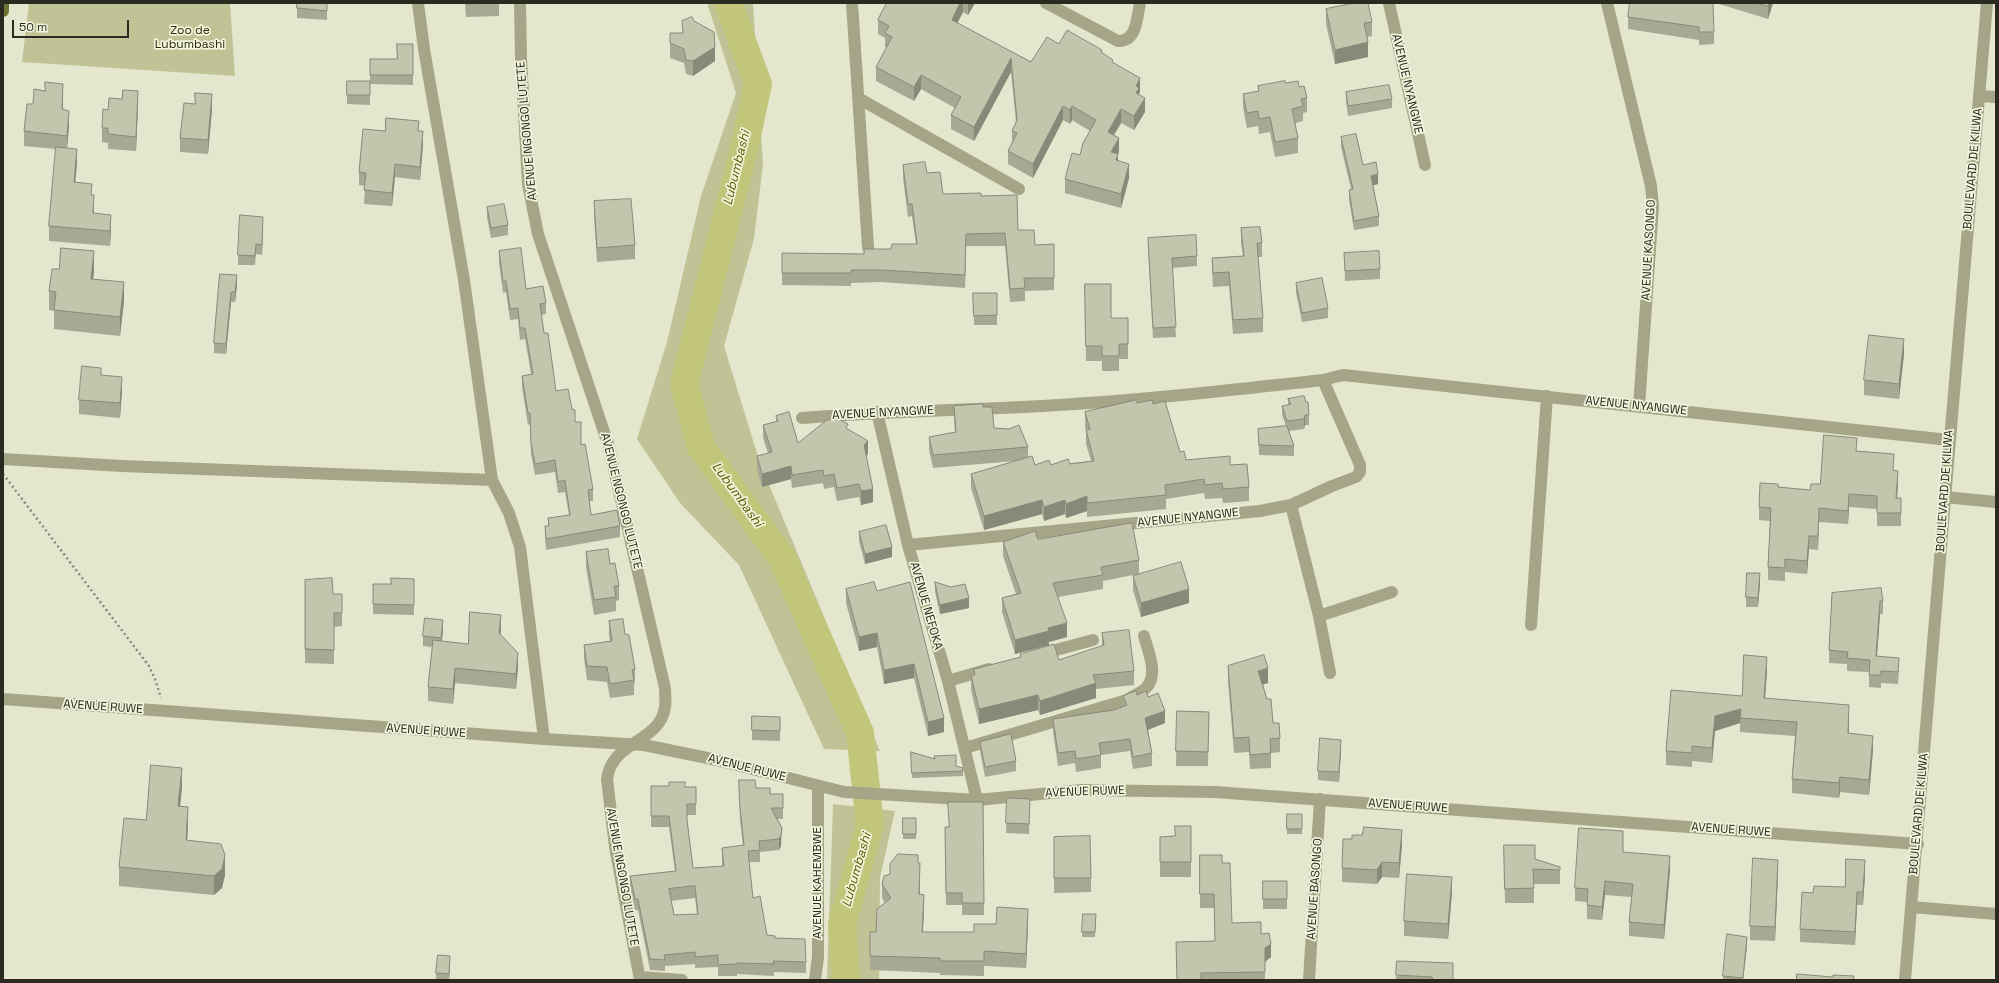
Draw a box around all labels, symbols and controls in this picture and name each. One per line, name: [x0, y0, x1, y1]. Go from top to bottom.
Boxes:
scale bar: [14, 12, 131, 38]
text: 50 m: [19, 19, 47, 35]
park label: Zoo de Lubumbashi: [155, 24, 225, 52]
street label: AVENUE NYANGWE: [1389, 33, 1425, 135]
street label: AVENUE NGONGO LUTETE: [514, 61, 540, 201]
street label: BOULEVARD DE KILWA: [1961, 108, 1985, 230]
water label: Lubumbashi: [720, 129, 754, 207]
street label: AVENUE KASONGO: [1639, 199, 1659, 301]
street label: AVENUE NYANGWE: [1585, 394, 1687, 418]
street label: AVENUE NYANGWE: [832, 403, 934, 423]
street label: BOULEVARD DE KILWA: [1934, 430, 1956, 552]
street label: AVENUE NGONGO LUTETE: [597, 431, 645, 571]
water label: Lubumbashi: [708, 460, 766, 530]
street label: AVENUE NYANGWE: [1137, 506, 1239, 530]
street label: AVENUE NEFOKA: [907, 560, 945, 652]
street label: AVENUE RUWE: [63, 697, 143, 717]
street label: AVENUE RUWE: [386, 721, 466, 741]
street label: AVENUE RUWE: [707, 751, 787, 785]
street label: BOULEVARD DE KILWA: [1907, 753, 1931, 875]
street label: AVENUE RUWE: [1045, 783, 1125, 801]
street label: AVENUE RUWE: [1368, 796, 1448, 816]
street label: AVENUE NGONGO LUTETE: [603, 807, 641, 947]
street label: AVENUE RUWE: [1691, 820, 1771, 840]
street label: AVENUE KAHEMBWE: [811, 827, 825, 939]
water label: Lubumbashi: [839, 831, 875, 909]
street label: AVENUE BASONGO: [1304, 838, 1326, 940]

